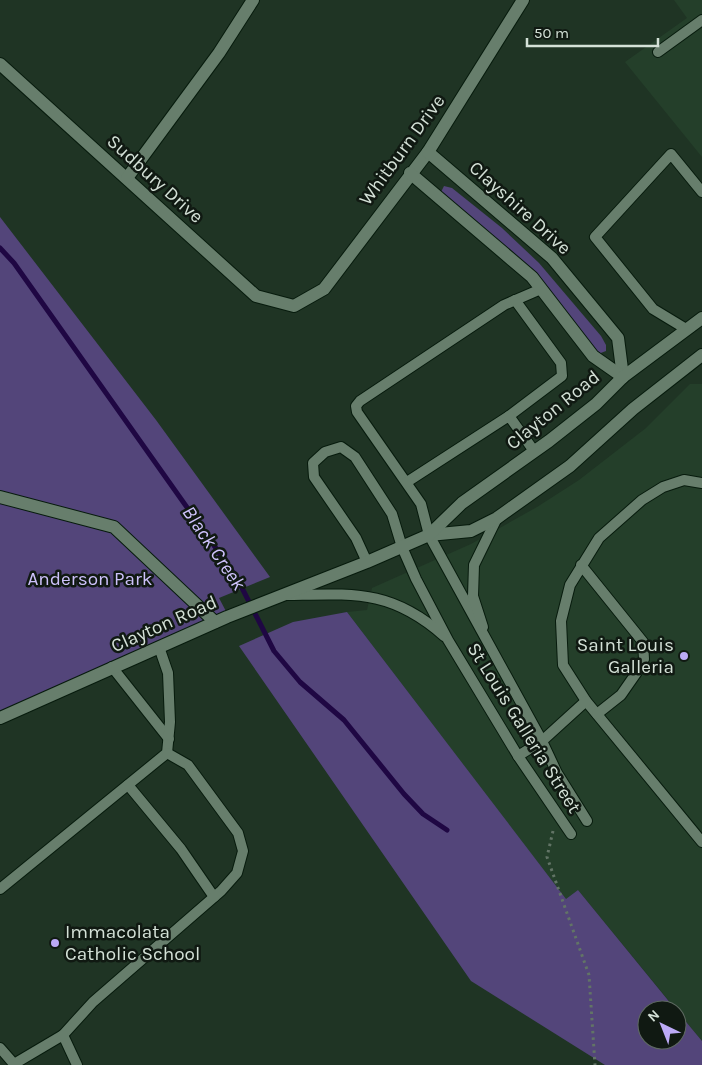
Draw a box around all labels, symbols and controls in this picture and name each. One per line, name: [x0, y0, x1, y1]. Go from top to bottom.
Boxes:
scale bar: [527, 15, 658, 47]
text: 50 m: [534, 24, 569, 42]
street label: Whitburn Drive: [355, 90, 449, 210]
street label: Sudbury Drive: [102, 130, 208, 228]
street label: Clayshire Drive: [465, 157, 575, 259]
street label: Clayton Road: [502, 366, 604, 454]
water label: Black Creek: [177, 502, 251, 595]
park label: Anderson Park: [27, 568, 153, 590]
street label: Clayton Road: [108, 591, 220, 657]
place label: Saint Louis Galleria: [577, 634, 674, 678]
street label: St Louis Galleria Street: [463, 639, 585, 817]
marker: Saint Louis Galleria: [678, 650, 690, 662]
place label: Immacolata Catholic School: [65, 921, 200, 965]
marker: Immacolata Catholic School: [49, 937, 61, 949]
north arrow: [637, 1000, 687, 1050]
text: N: [644, 1006, 663, 1026]

